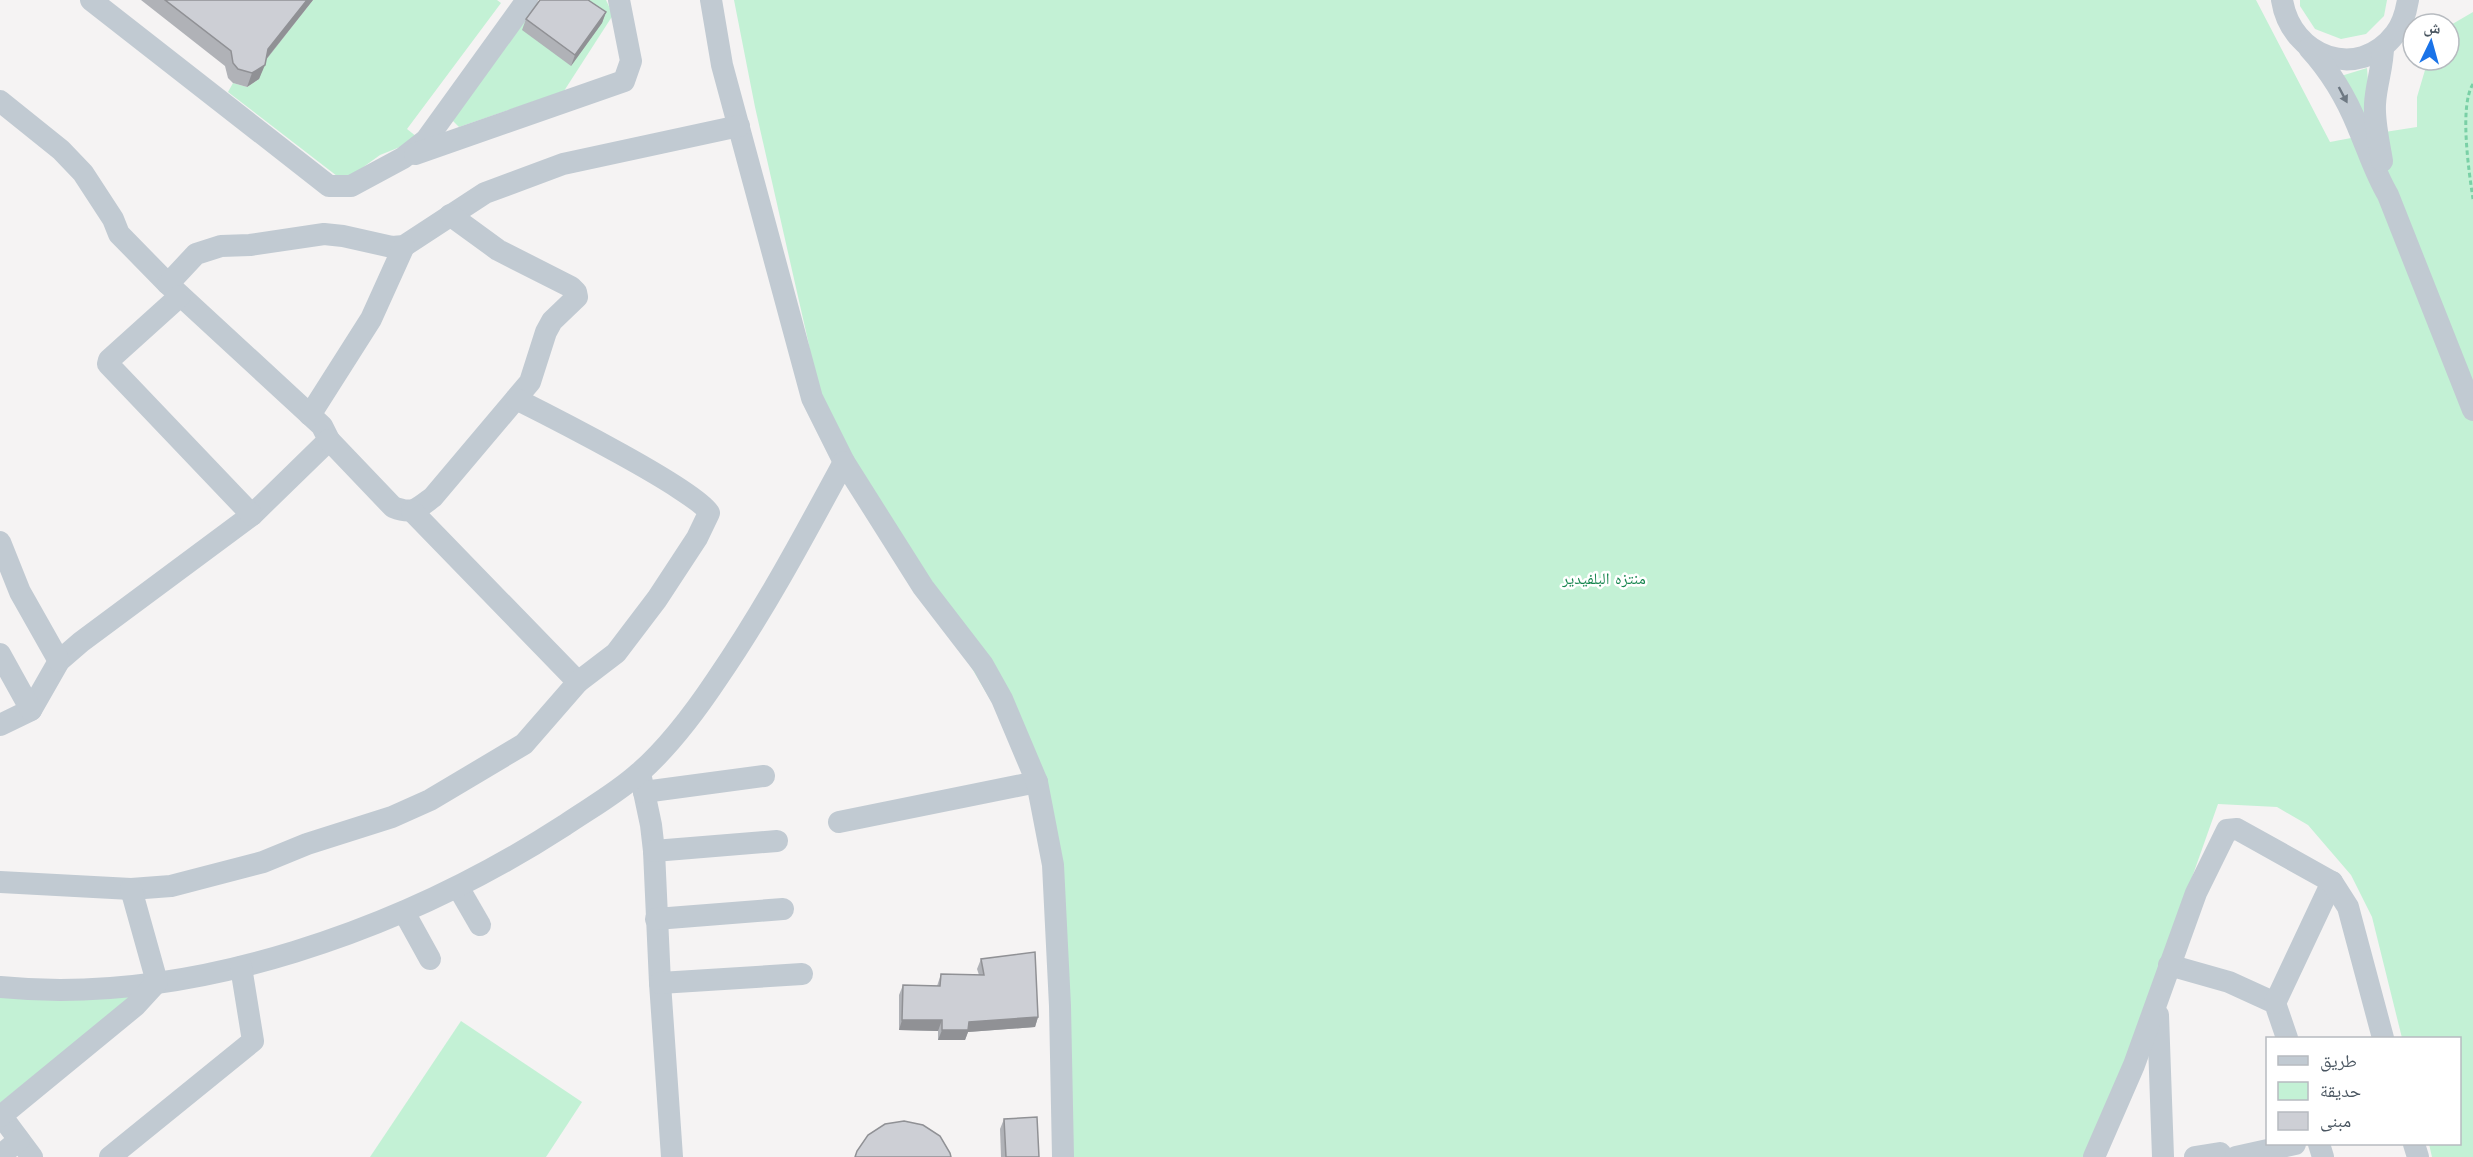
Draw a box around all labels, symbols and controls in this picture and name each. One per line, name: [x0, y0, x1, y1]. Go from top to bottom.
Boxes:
north arrow: [2401, 12, 2461, 72]
text: ش: [2423, 17, 2442, 38]
one-way arrow: [2338, 87, 2348, 104]
park label: منتزه البلفيدير: [1561, 569, 1646, 588]
legend: [2266, 1037, 2461, 1145]
text: طريق: [2320, 1050, 2357, 1072]
text: حديقة: [2320, 1080, 2361, 1101]
text: مبنى: [2320, 1110, 2351, 1132]

